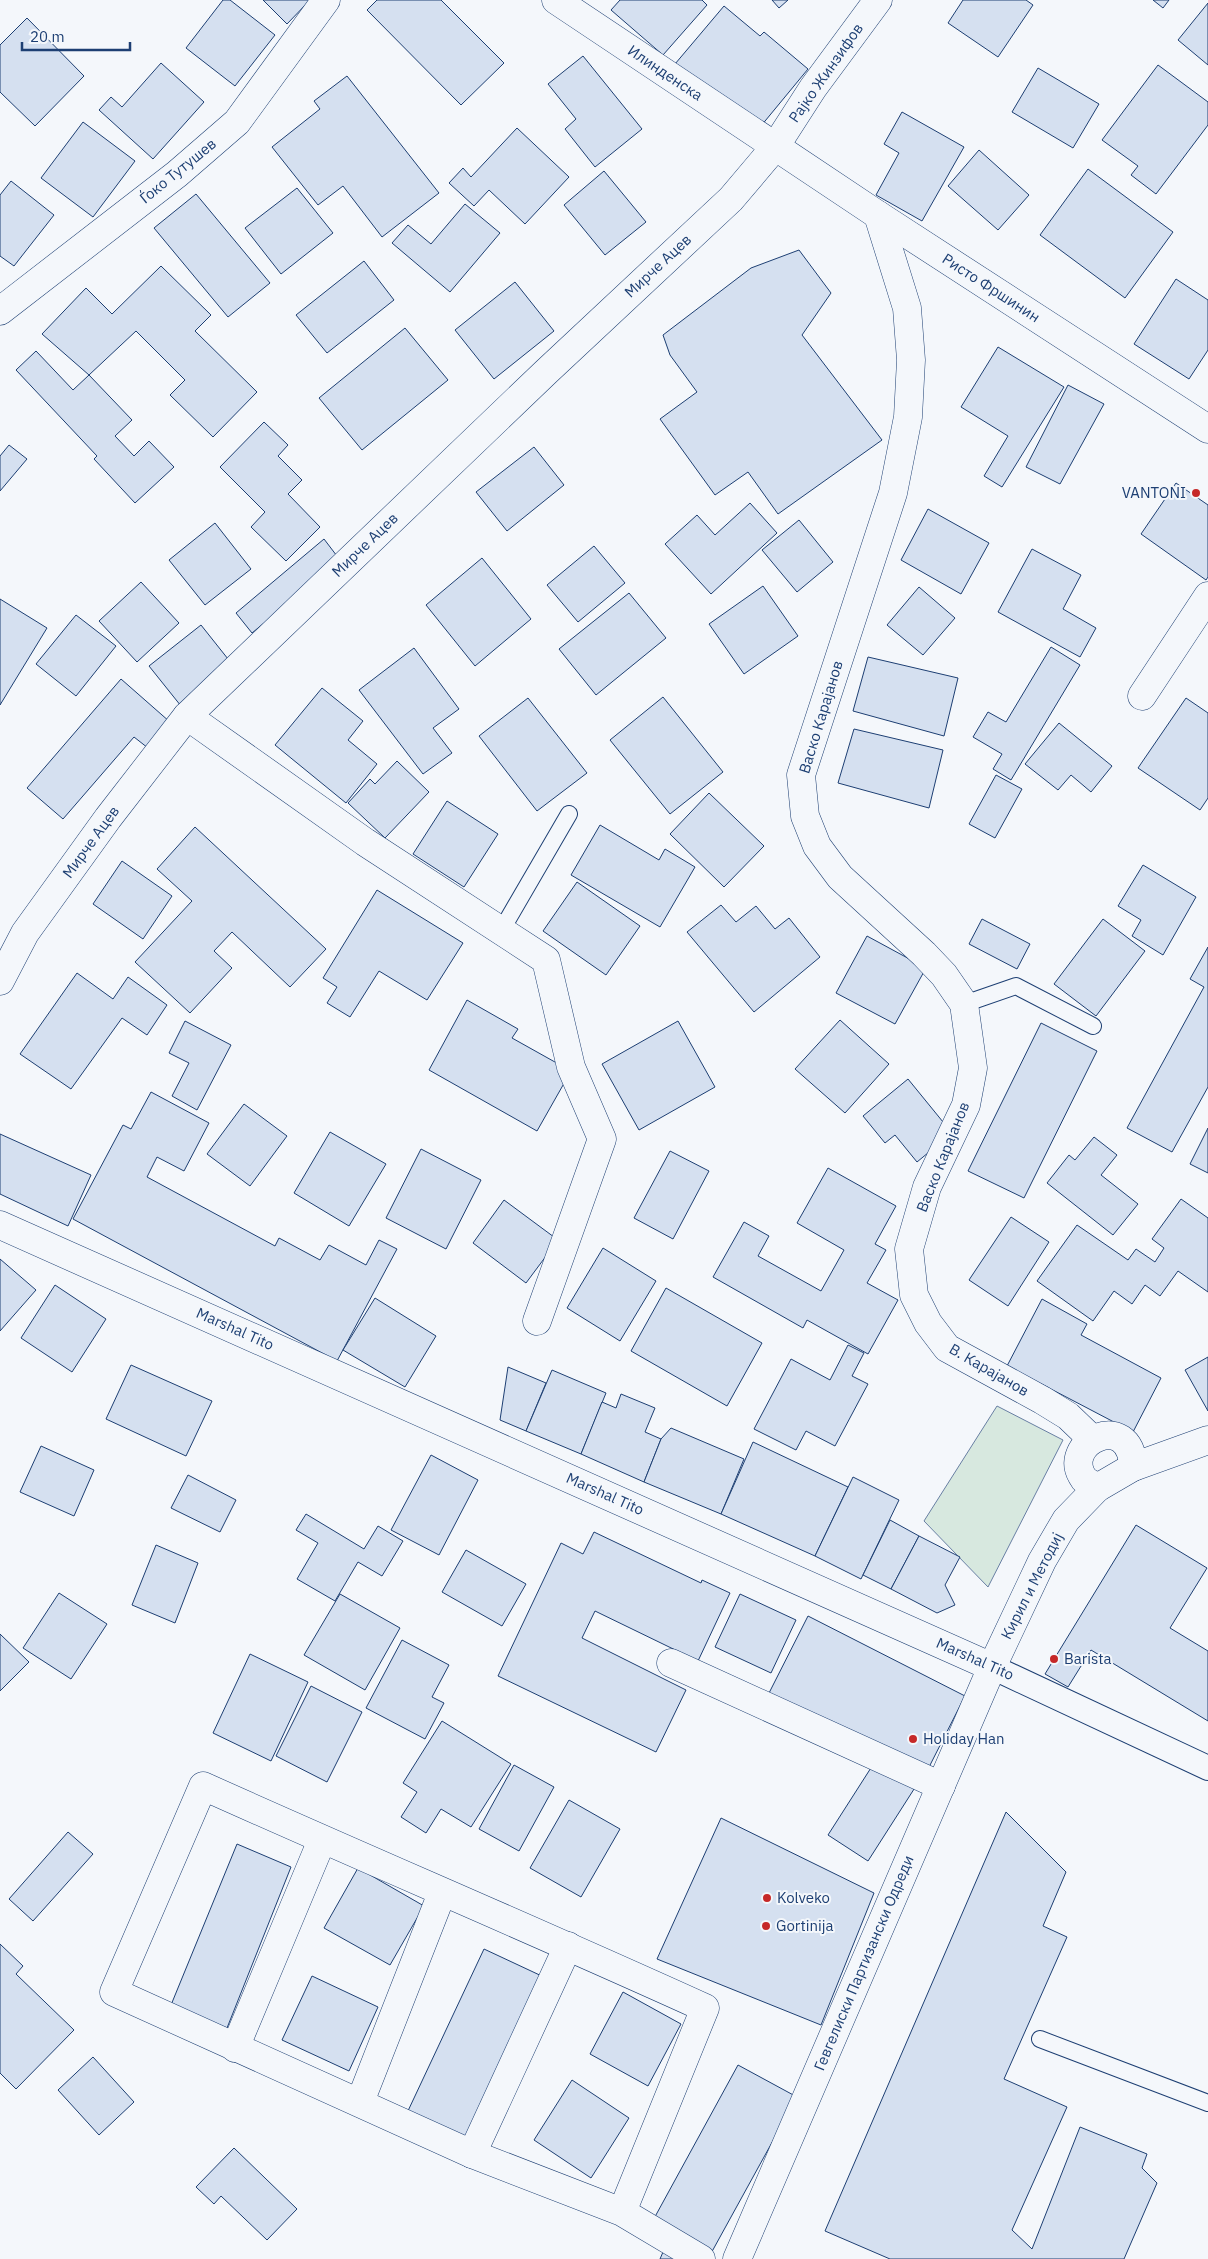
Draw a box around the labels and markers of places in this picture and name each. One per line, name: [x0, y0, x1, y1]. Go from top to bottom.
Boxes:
place label: VANTONI: [1122, 483, 1186, 502]
marker: VANTONI: [1190, 487, 1202, 499]
place label: Barista: [1064, 1649, 1112, 1668]
marker: Barista: [1048, 1653, 1060, 1665]
place label: Holiday Han: [923, 1729, 1005, 1748]
marker: Holiday Han: [907, 1733, 919, 1745]
place label: Kolveko: [777, 1888, 830, 1907]
marker: Kolveko: [761, 1892, 773, 1904]
place label: Gortinija: [776, 1916, 833, 1935]
marker: Gortinija: [760, 1920, 772, 1932]

